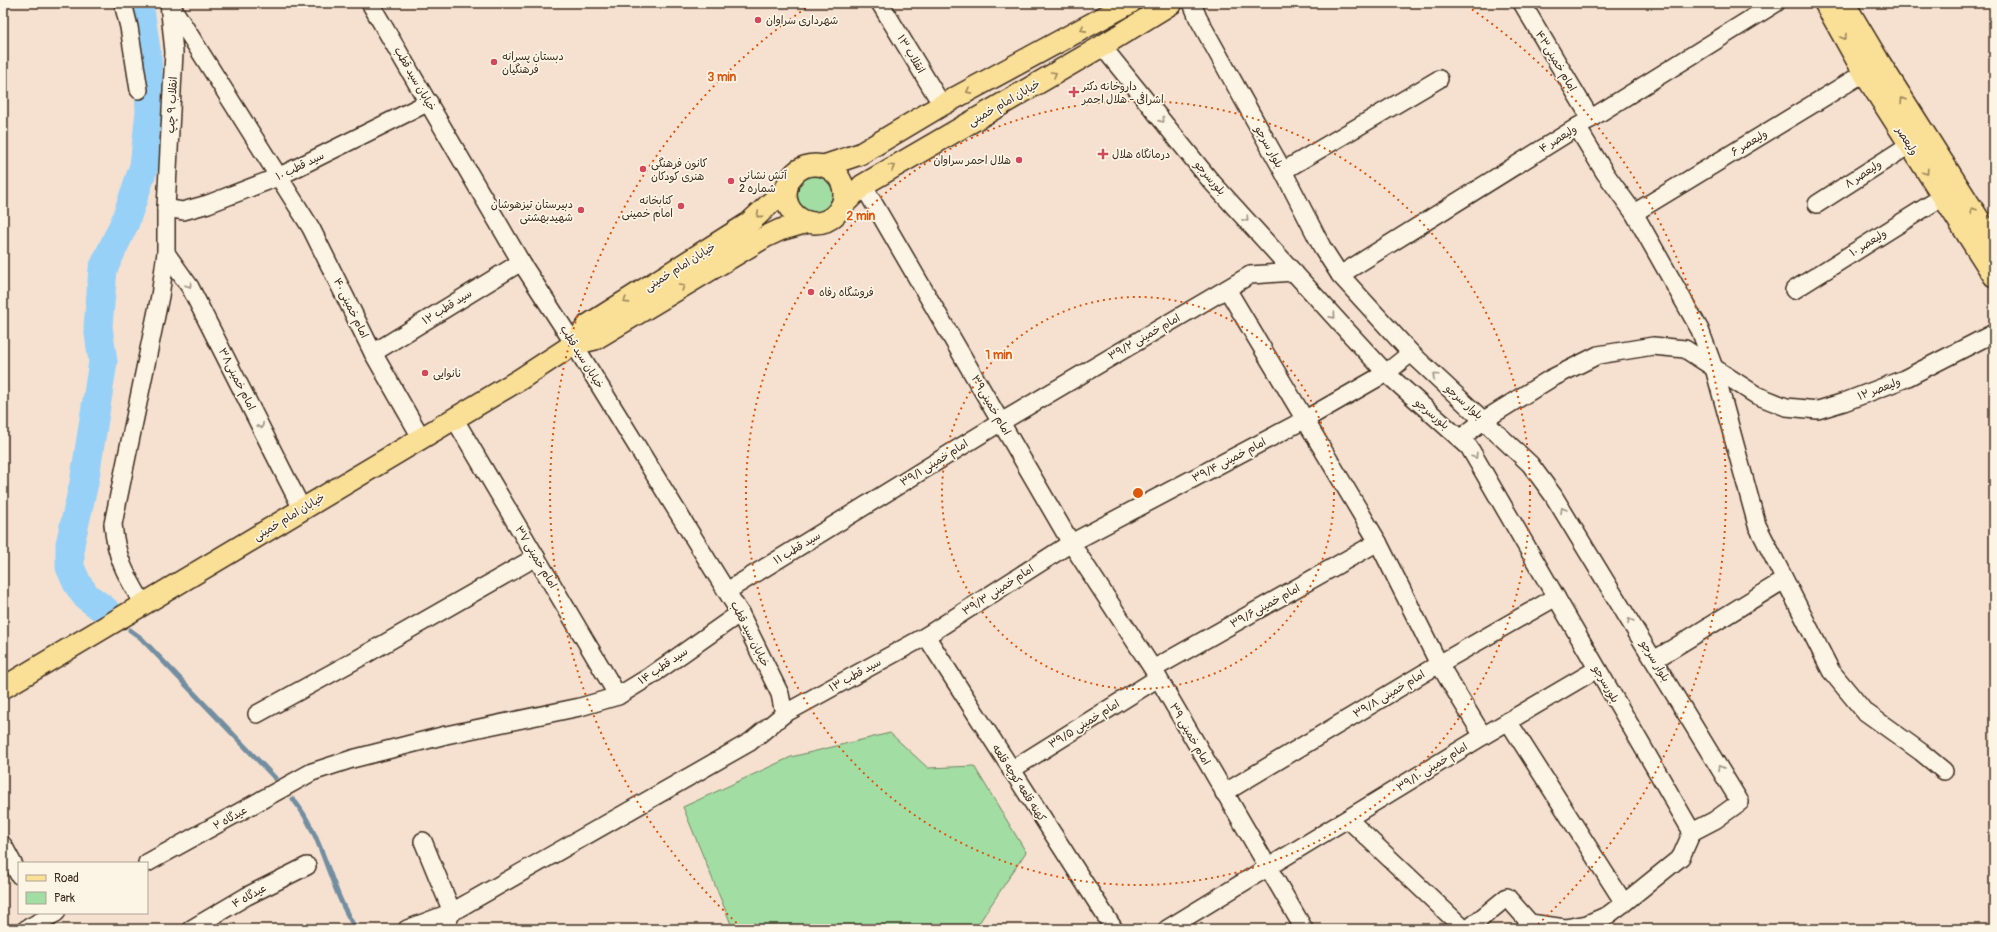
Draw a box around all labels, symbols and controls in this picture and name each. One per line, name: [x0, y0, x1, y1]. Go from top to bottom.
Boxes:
place label: شهرداری سراوان: [766, 14, 838, 27]
marker: شهرداری سراوان: [753, 15, 763, 25]
one-way arrow: [1080, 24, 1087, 31]
street label: امام خمینی۴۳: [1531, 28, 1579, 95]
street label: انقلاب ۱۳: [894, 32, 928, 76]
one-way arrow: [1839, 33, 1846, 40]
street label: خیابان سید قطب: [391, 45, 439, 114]
place label: دبستان پسرانه فرهنگیان: [502, 50, 564, 76]
marker: دبستان پسرانه فرهنگیان: [489, 57, 499, 67]
text: 3 min: [708, 70, 737, 85]
one-way arrow: [1050, 72, 1057, 79]
street label: انقلاب ۹ چپ: [164, 76, 181, 134]
street label: خیابان امام خمینی: [966, 77, 1043, 131]
place label: داروخانه دکتر اشرافی - هلال احمر: [1081, 80, 1164, 106]
one-way arrow: [966, 86, 973, 93]
marker: داروخانه دکتر اشرافی - هلال احمر: [1069, 87, 1079, 97]
one-way arrow: [1901, 97, 1908, 104]
one-way arrow: [1157, 116, 1164, 123]
street label: ولیعصر ۴: [1537, 122, 1579, 156]
street label: بلوار سرجو: [1251, 123, 1286, 171]
street label: ولیعصر: [1893, 124, 1921, 158]
street label: ولیعصر ۶: [1728, 127, 1770, 159]
marker: درمانگاه هلال: [1097, 148, 1109, 160]
place label: درمانگاه هلال: [1112, 148, 1170, 161]
street label: سید قطب ۱۰: [274, 149, 327, 184]
place label: هلال احمر سراوان: [933, 154, 1011, 167]
marker: هلال احمر سراوان: [1014, 155, 1024, 165]
place label: کانون فرهنگی هنری کودکان: [651, 157, 708, 184]
street label: ولیعصر ۸: [1842, 157, 1884, 191]
street label: بلورسرجو: [1190, 158, 1228, 198]
marker: کانون فرهنگی هنری کودکان: [638, 164, 648, 174]
one-way arrow: [888, 165, 896, 172]
one-way arrow: [1921, 168, 1929, 175]
place label: آتش نشانی شماره 2: [739, 169, 788, 195]
marker: آتش نشانی شماره 2: [726, 176, 736, 186]
place label: کتابخانه امام خمینی: [622, 194, 673, 222]
place label: دبیرستان تیزهوشان شهیدبهشتی: [491, 198, 573, 225]
marker: کتابخانه امام خمینی: [676, 201, 686, 211]
marker: دبیرستان تیزهوشان شهیدبهشتی: [576, 205, 586, 215]
one-way arrow: [1970, 207, 1978, 214]
text: 2 min: [847, 209, 876, 224]
one-way arrow: [756, 210, 764, 218]
one-way arrow: [1241, 214, 1249, 222]
street label: ولیعصر ۱۰: [1847, 227, 1889, 259]
street label: خیابان امام خمینی: [642, 240, 719, 296]
street label: امام خمینی ۴۰: [329, 276, 371, 341]
one-way arrow: [184, 281, 191, 288]
one-way arrow: [678, 284, 685, 292]
place label: فروشگاه رفاه: [819, 286, 874, 299]
street label: سید قطب ۱۲: [420, 287, 475, 328]
marker: فروشگاه رفاه: [806, 287, 816, 297]
one-way arrow: [624, 296, 631, 303]
street label: امام خمینی ۳۹/۲: [1106, 311, 1183, 365]
one-way arrow: [1328, 311, 1336, 319]
street label: خیابان سید قطب: [557, 323, 607, 391]
street label: امام خمینی۳۸: [214, 346, 258, 413]
text: 1 min: [986, 348, 1013, 363]
place label: نانوایی: [433, 367, 462, 381]
marker: نانوایی: [420, 368, 430, 378]
street label: امام خمینی۳۹: [967, 373, 1013, 438]
one-way arrow: [1432, 374, 1440, 381]
street label: ولیعصر ۱۲: [1856, 375, 1902, 403]
street label: بلوار سرجو: [1441, 381, 1485, 423]
street label: بلورسرجو: [1411, 395, 1452, 433]
one-way arrow: [256, 422, 263, 429]
street label: امام خمینی ۳۹/۴: [1190, 435, 1269, 487]
street label: امام خمینی ۳۹/۱: [898, 437, 971, 491]
one-way arrow: [1470, 452, 1478, 459]
centre of rings: [1131, 486, 1145, 500]
street label: خیابان امام خمینی: [251, 491, 328, 545]
one-way arrow: [1560, 507, 1567, 514]
street label: امام خمینی ۳۷: [511, 523, 560, 592]
street label: سید قطب ۱۱: [771, 529, 823, 568]
street label: امام خمینی ۳۹/۳: [960, 562, 1037, 620]
street label: امام خمینی۳۹/۶: [1228, 581, 1303, 632]
street label: خیابان سید قطب: [727, 599, 772, 669]
one-way arrow: [1628, 618, 1635, 625]
street label: بلوار سرجو: [1636, 637, 1672, 685]
street label: سید قطب ۱۴: [636, 645, 691, 688]
street label: سید قطب ۱۳: [827, 655, 884, 696]
street label: بلورسرجو: [1589, 662, 1622, 705]
street label: امام خمینی ۳۹/۸: [1351, 668, 1428, 722]
street label: امام خمینی ۳۹/۵: [1046, 697, 1123, 753]
street label: امام خمینی ۳۹: [1165, 701, 1213, 768]
street label: امام خمینی ۳۹/۱۰: [1394, 740, 1471, 796]
street label: کهنه قلعه کوچه قلعه: [988, 742, 1049, 825]
one-way arrow: [1717, 765, 1724, 772]
street label: عیدگاه ۲: [211, 803, 249, 833]
legend: [18, 862, 148, 914]
text: Road: [54, 871, 79, 886]
street label: عیدگاه ۴: [230, 881, 268, 911]
text: Park: [54, 891, 75, 906]

